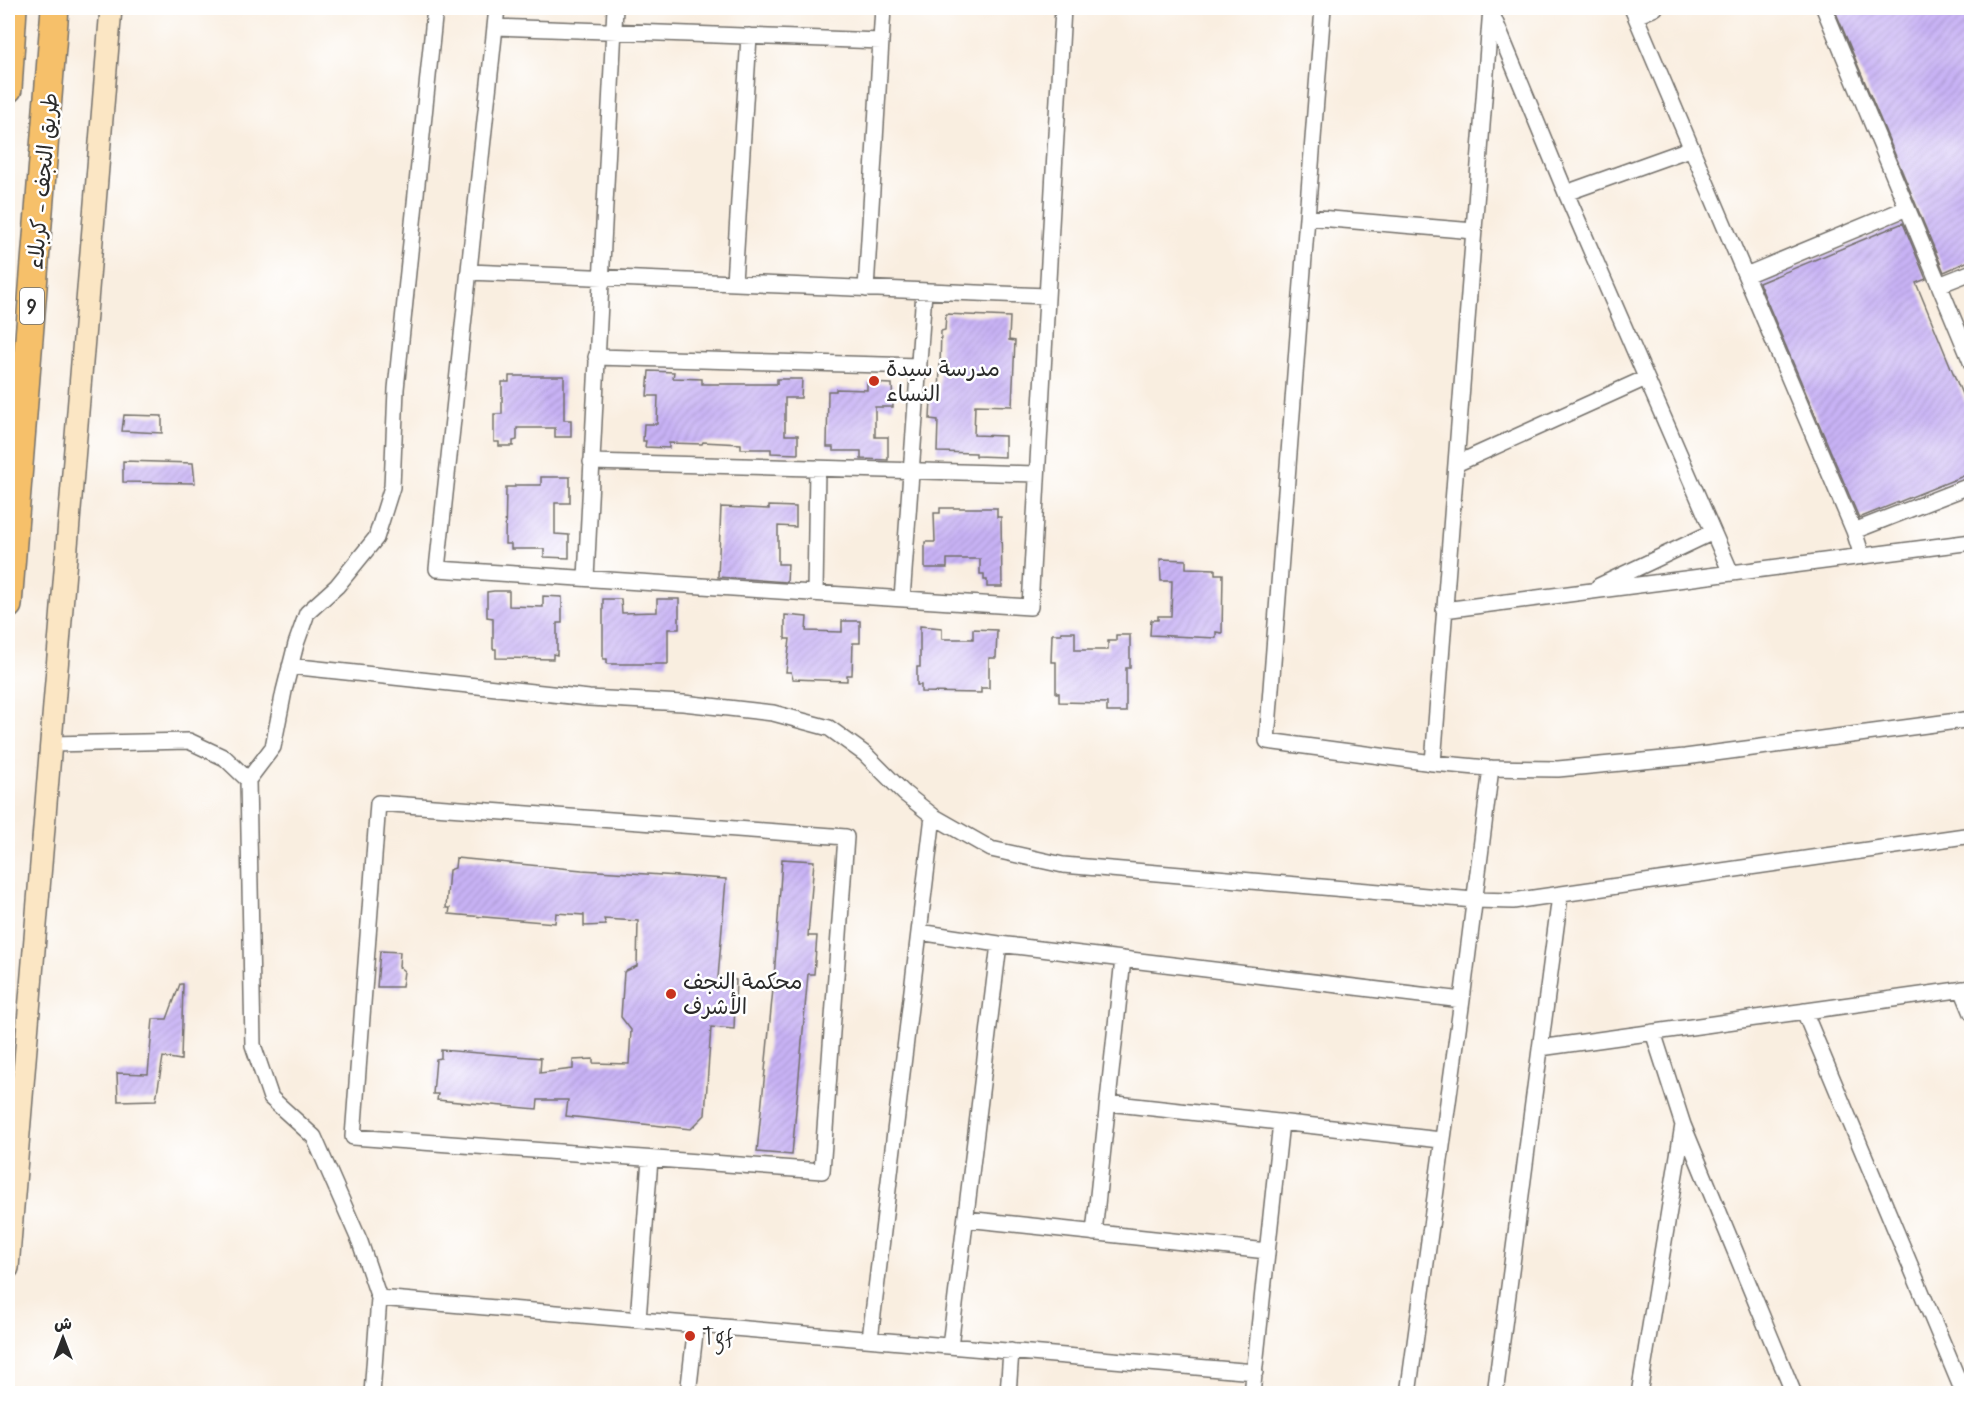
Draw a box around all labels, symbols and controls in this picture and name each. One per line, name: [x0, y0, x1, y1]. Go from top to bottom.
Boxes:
street label: طريق النجف - کربلاء: [22, 92, 66, 271]
road number: 9: [20, 288, 44, 324]
place label: مدرسة سيدة النساء: [886, 356, 1000, 409]
marker: مدرسة سيدة النساء: [867, 374, 881, 388]
place label: محكمة النجف الأشرف: [683, 969, 802, 1022]
marker: محكمة النجف الأشرف: [664, 987, 678, 1001]
north arrow: [33, 1308, 93, 1368]
text: ش: [54, 1314, 72, 1335]
place label: Tgf: [702, 1324, 734, 1355]
marker: Tgf: [683, 1329, 697, 1343]

